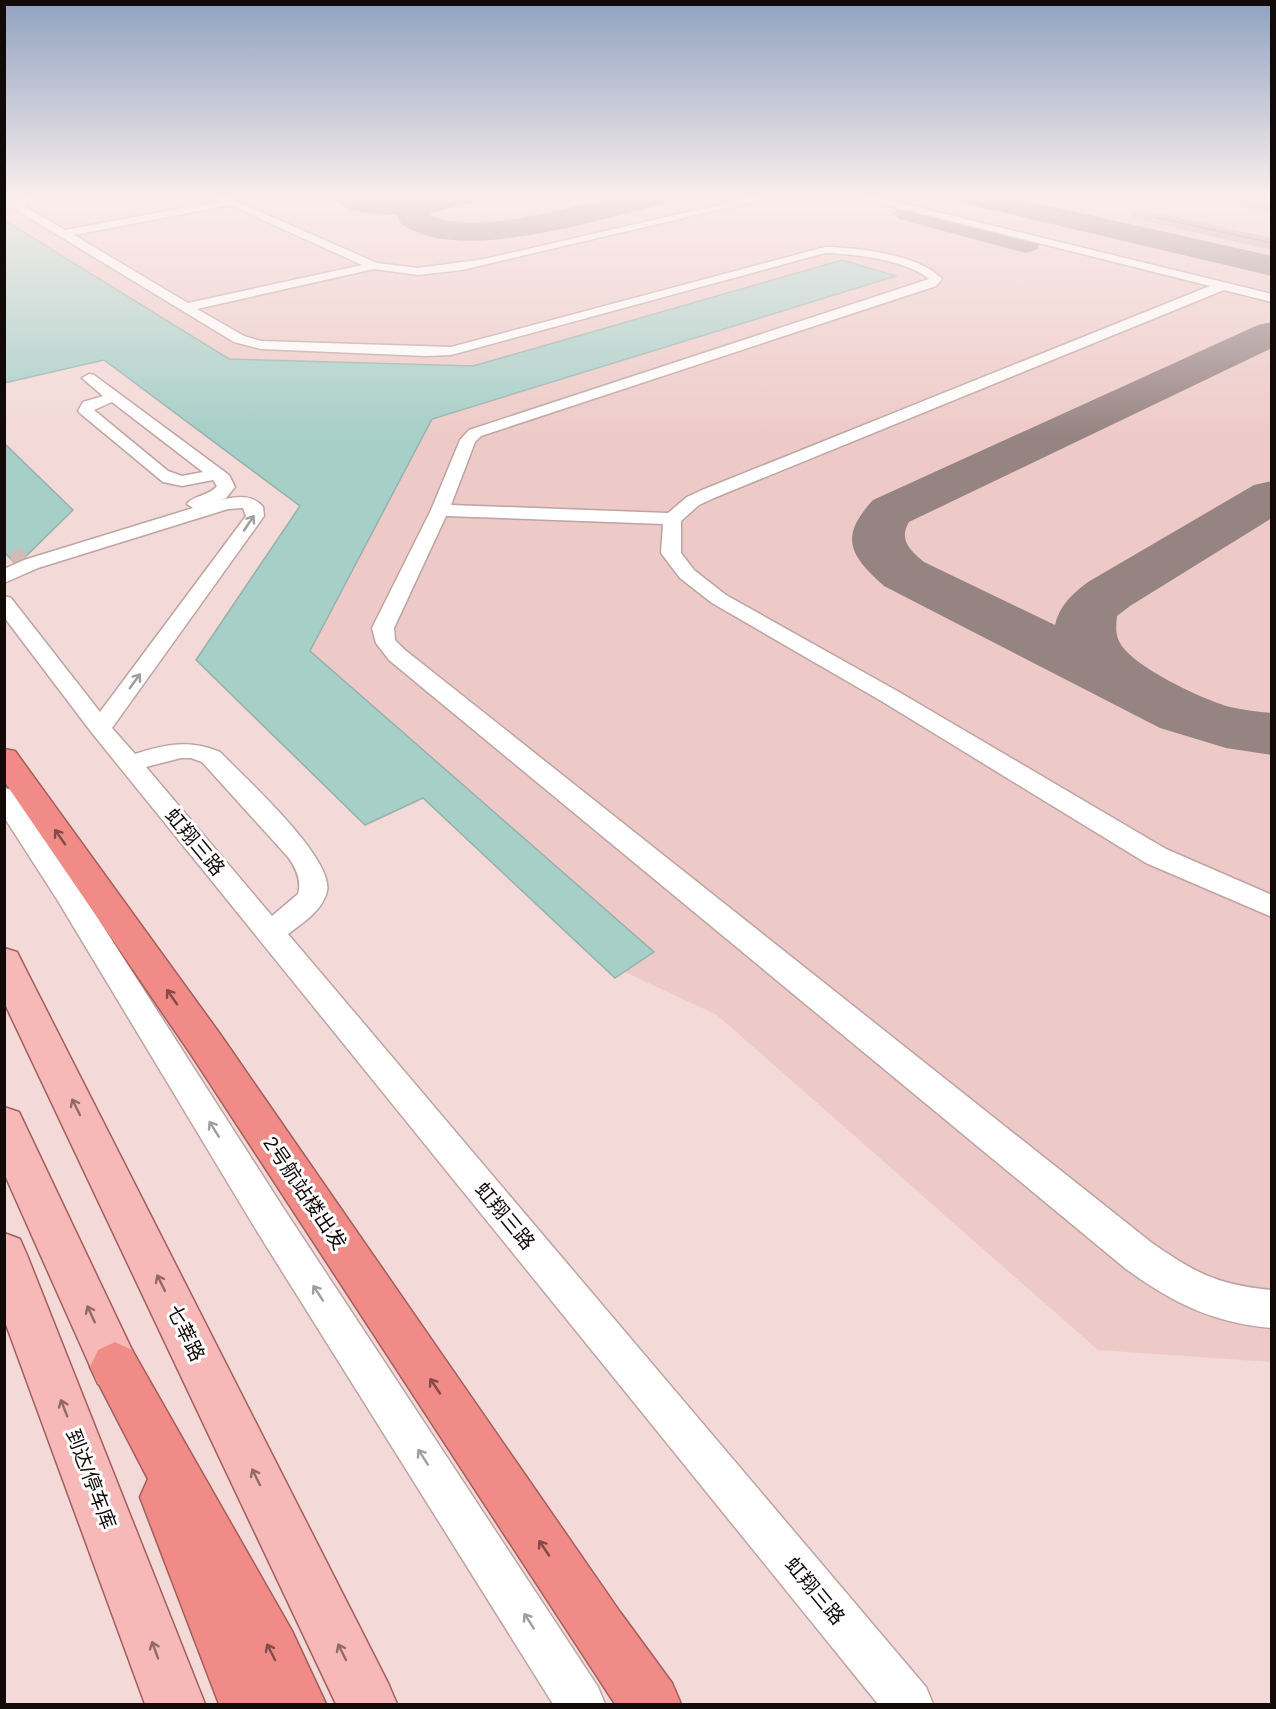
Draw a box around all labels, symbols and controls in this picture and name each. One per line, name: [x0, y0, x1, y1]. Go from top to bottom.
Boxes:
one-way arrow: [243, 515, 255, 532]
one-way arrow: [128, 673, 141, 689]
street label: 虹翔三路: [161, 804, 229, 880]
one-way arrow: [54, 830, 66, 846]
one-way arrow: [166, 989, 178, 1006]
one-way arrow: [69, 1099, 81, 1117]
one-way arrow: [207, 1120, 220, 1137]
street label: 2号航站楼出发: [259, 1132, 351, 1254]
street label: 虹翔三路: [471, 1178, 539, 1254]
one-way arrow: [155, 1274, 167, 1292]
one-way arrow: [311, 1285, 324, 1302]
street label: 七莘路: [163, 1301, 209, 1365]
one-way arrow: [85, 1306, 96, 1324]
one-way arrow: [429, 1379, 441, 1395]
one-way arrow: [58, 1399, 69, 1418]
street label: 到达/停车库: [62, 1426, 120, 1532]
one-way arrow: [417, 1449, 429, 1466]
one-way arrow: [250, 1468, 262, 1486]
one-way arrow: [537, 1540, 549, 1557]
street label: 虹翔三路: [781, 1553, 849, 1629]
one-way arrow: [523, 1613, 535, 1630]
one-way arrow: [149, 1641, 160, 1659]
one-way arrow: [335, 1643, 347, 1661]
one-way arrow: [265, 1644, 277, 1661]

